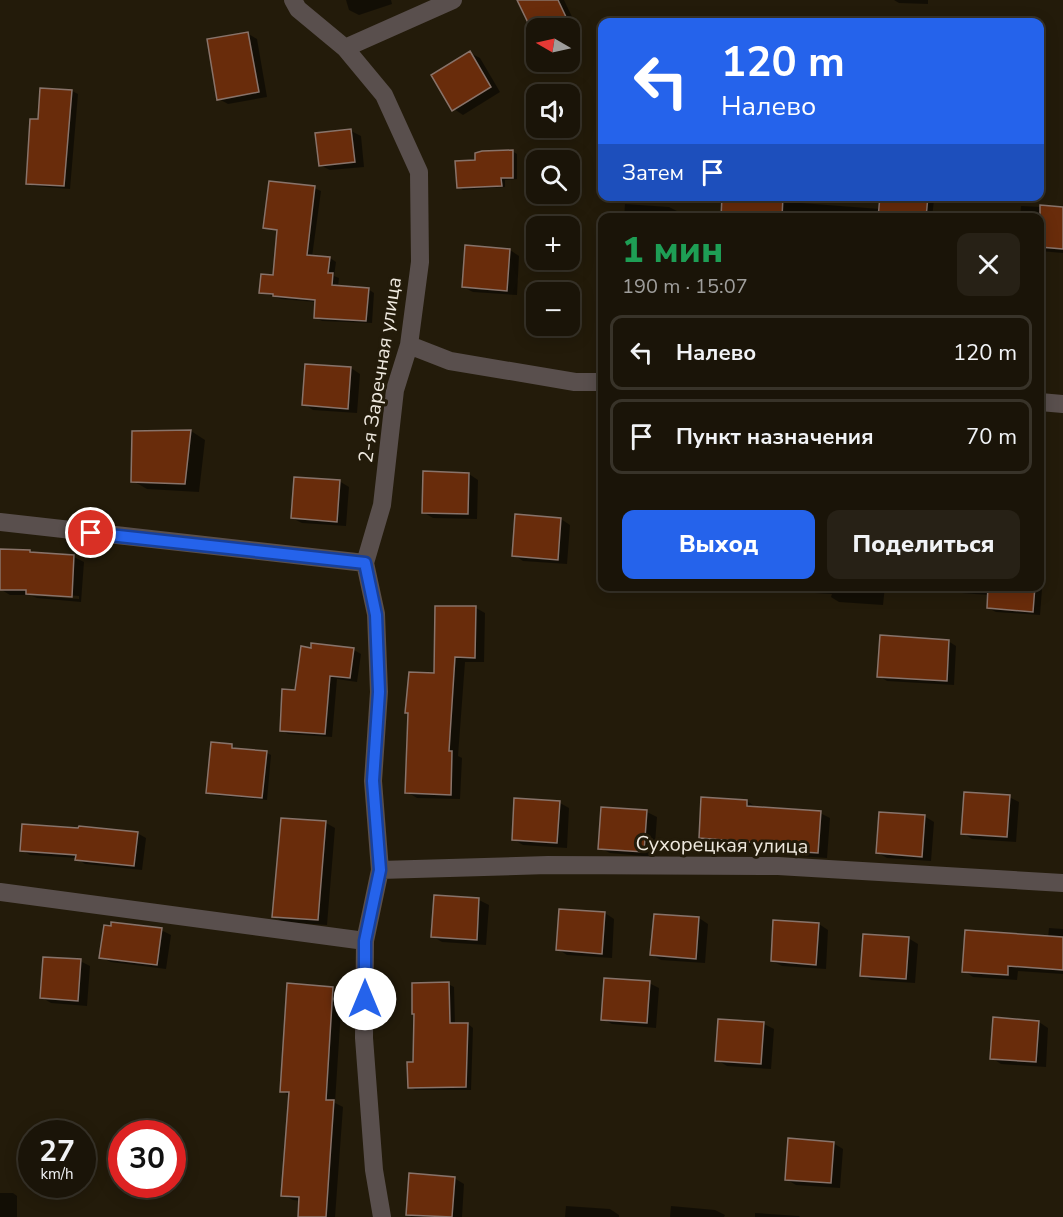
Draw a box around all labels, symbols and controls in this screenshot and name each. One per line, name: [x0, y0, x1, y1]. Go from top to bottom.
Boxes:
north arrow: [526, 18, 580, 72]
map controls: [526, 18, 580, 336]
text: 120 m: [721, 34, 845, 91]
icon: left: [622, 42, 700, 120]
button: sound: [526, 84, 580, 138]
text: Налево: [721, 88, 816, 125]
button: search: [526, 150, 580, 204]
icon: arrive: [696, 156, 729, 189]
text: Затем: [622, 158, 684, 188]
button: +: [526, 216, 580, 270]
text: 1 мин: [622, 226, 723, 275]
button: close: [957, 233, 1020, 296]
text: 190 m · 15:07: [622, 273, 748, 300]
street label: 2-я Заречная улица: [352, 275, 408, 465]
button: −: [526, 282, 580, 336]
icon: left: [625, 336, 658, 369]
text: Налево: [676, 338, 756, 368]
text: 120 m: [953, 338, 1017, 368]
icon: arrive: [625, 420, 658, 453]
text: Пункт назначения: [676, 422, 874, 452]
text: 70 m: [966, 422, 1017, 452]
pin: [65, 507, 116, 558]
button: Выход: [622, 510, 815, 579]
button: Поделиться: [827, 510, 1020, 579]
icon: arrive: [74, 516, 107, 549]
street label: Сухорецкая улица: [635, 830, 809, 860]
position arrow: [333, 967, 397, 1031]
speed limit sign: 30: [108, 1120, 186, 1198]
text: 27: [39, 1131, 75, 1172]
text: km/h: [40, 1164, 74, 1184]

